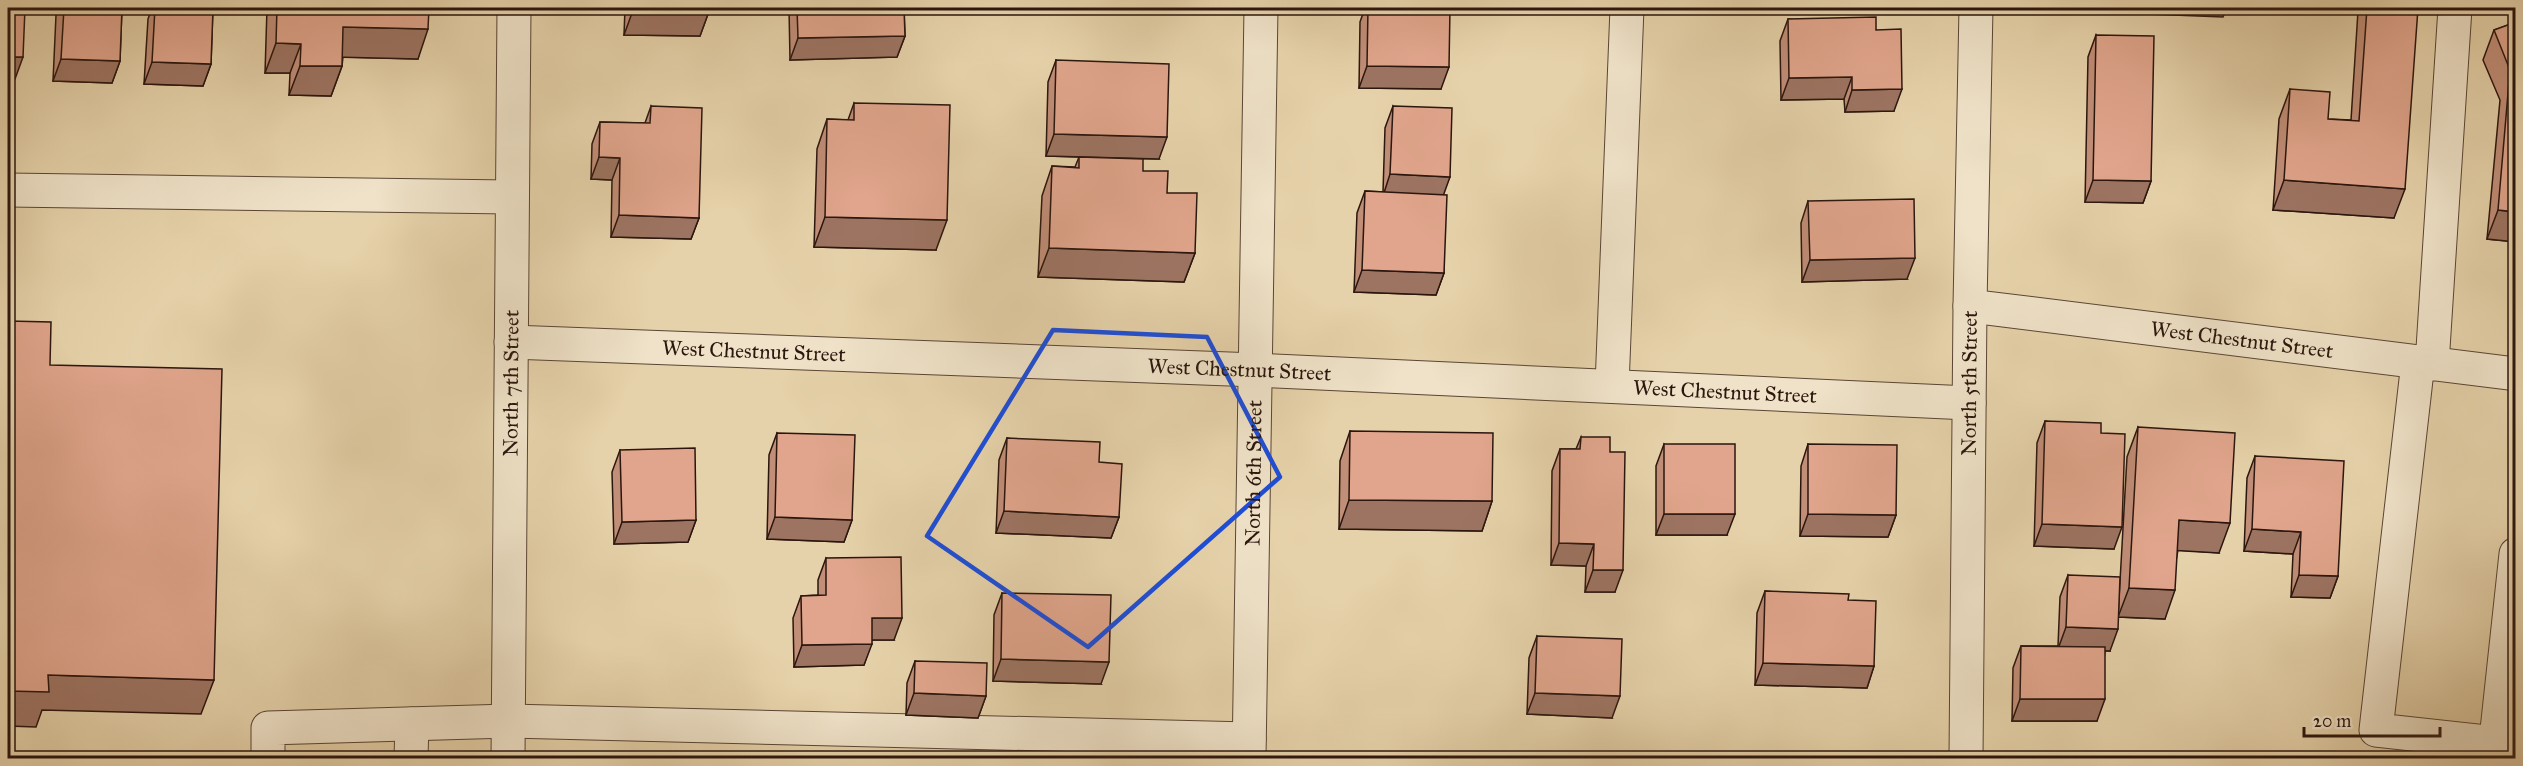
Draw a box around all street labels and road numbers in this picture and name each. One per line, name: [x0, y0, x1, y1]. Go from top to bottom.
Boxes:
street label: North 7th Street: [497, 309, 525, 456]
street label: North 5th Street: [1956, 310, 1983, 456]
street label: West Chestnut Street: [2149, 316, 2335, 364]
street label: West Chestnut Street: [661, 335, 847, 368]
street label: West Chestnut Street: [1147, 353, 1333, 386]
street label: West Chestnut Street: [1633, 374, 1818, 409]
street label: North 6th Street: [1239, 399, 1268, 546]

